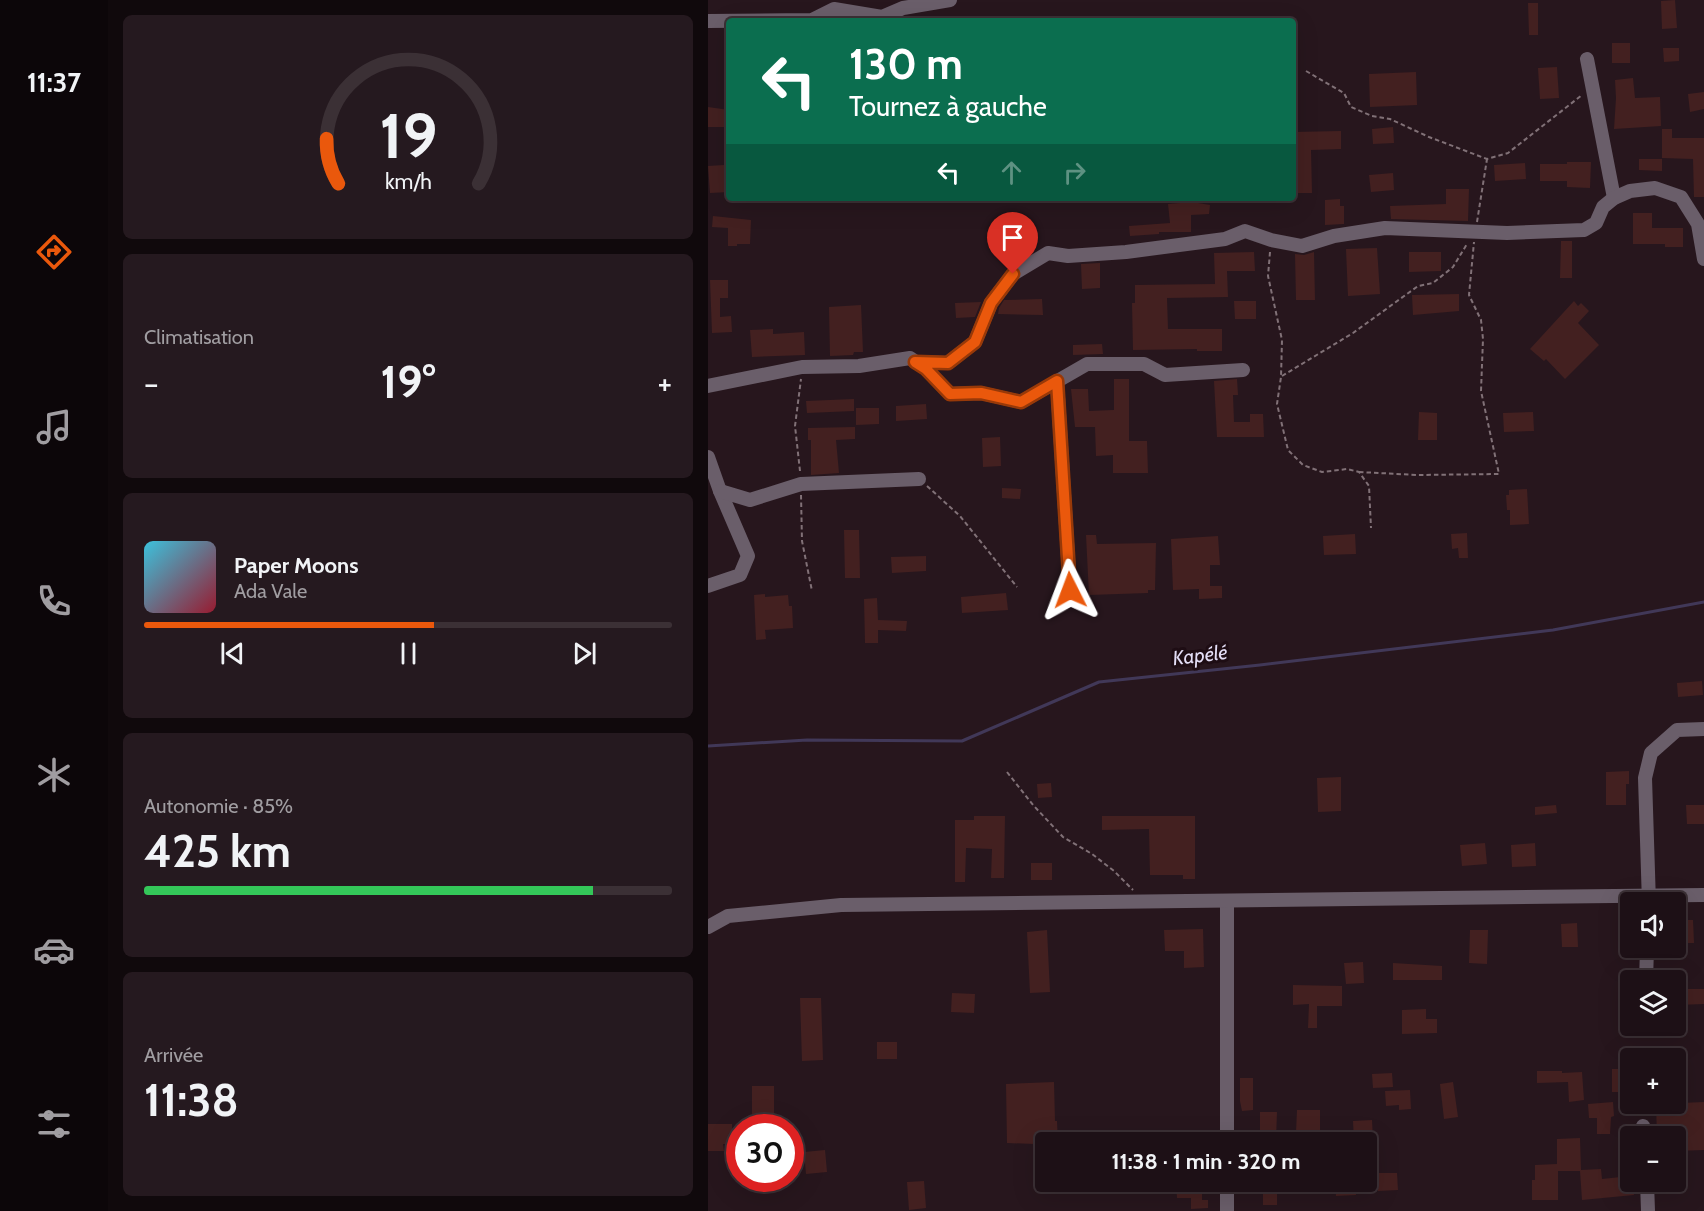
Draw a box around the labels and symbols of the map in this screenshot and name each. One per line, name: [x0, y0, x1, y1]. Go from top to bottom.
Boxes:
pin: [987, 212, 1038, 274]
position arrow: [1038, 558, 1102, 622]
water label: Kapélé: [1171, 640, 1229, 670]
speed limit sign: 30: [726, 1114, 804, 1192]

